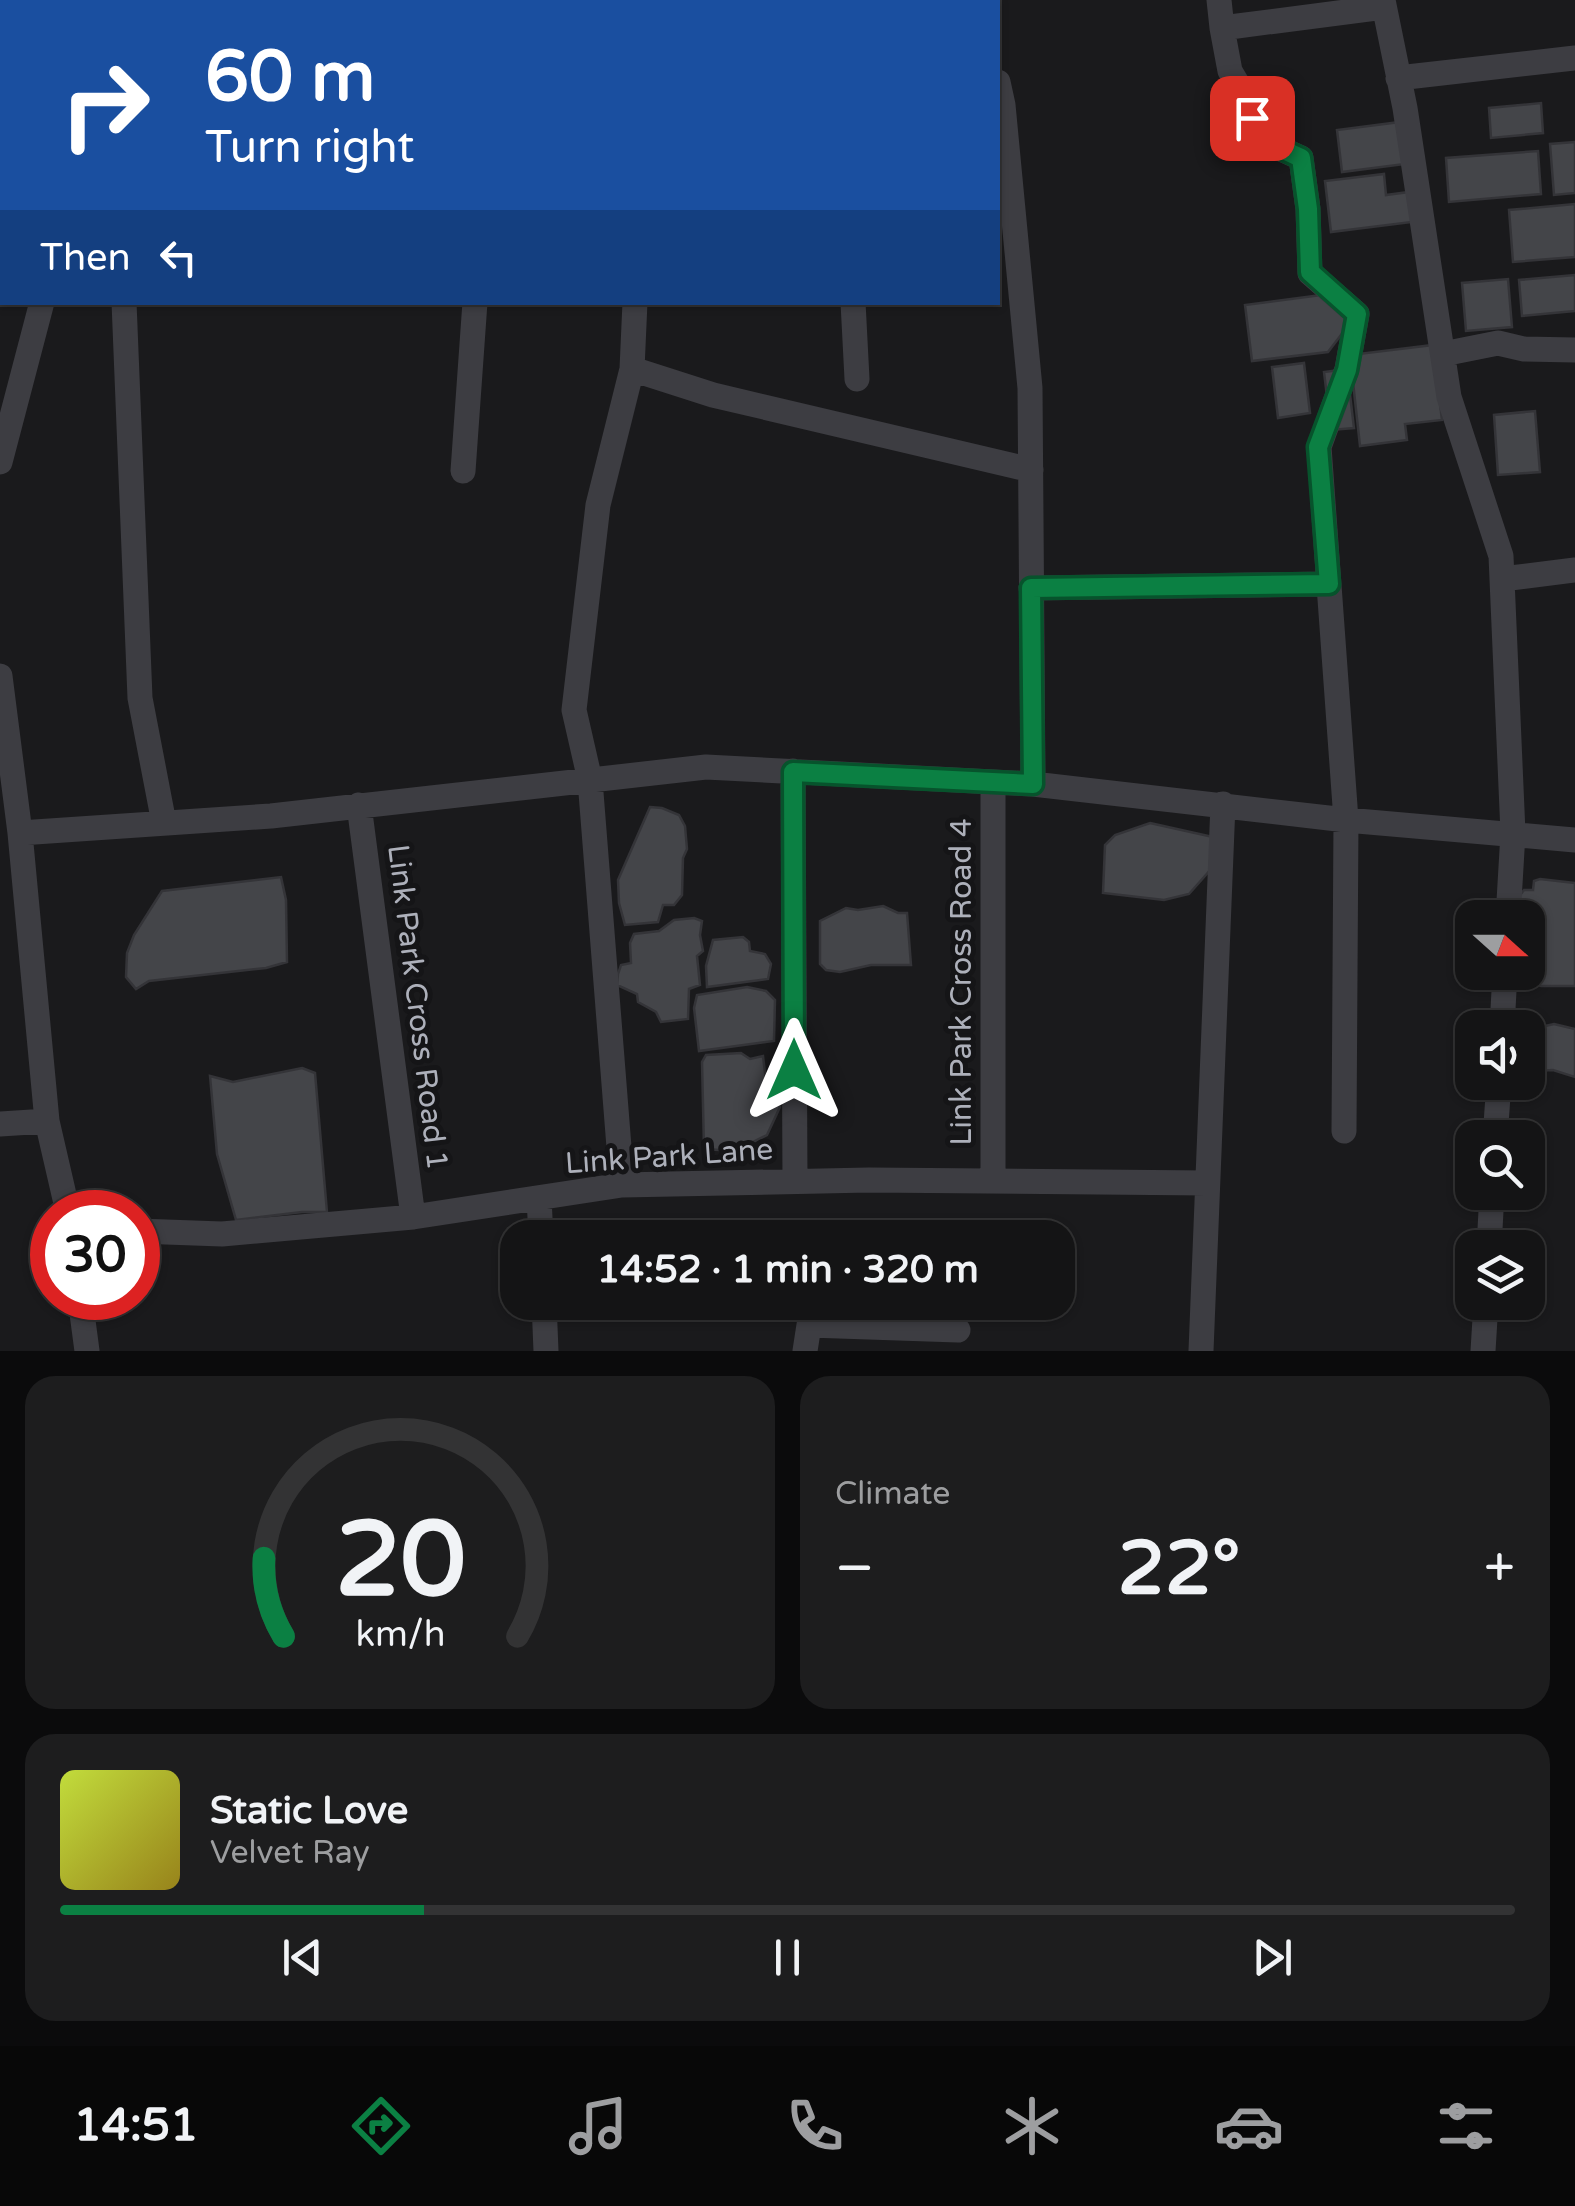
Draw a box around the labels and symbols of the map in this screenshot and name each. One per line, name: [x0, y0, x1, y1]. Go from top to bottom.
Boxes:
pin: [1210, 76, 1295, 161]
street label: Link Park Cross Road 4: [943, 818, 980, 1146]
street label: Link Park Cross Road 1: [379, 842, 456, 1172]
north arrow: [1455, 900, 1545, 990]
position arrow: [742, 1018, 846, 1122]
street label: Link Park Lane: [564, 1131, 774, 1182]
speed limit sign: 30: [30, 1190, 160, 1320]

